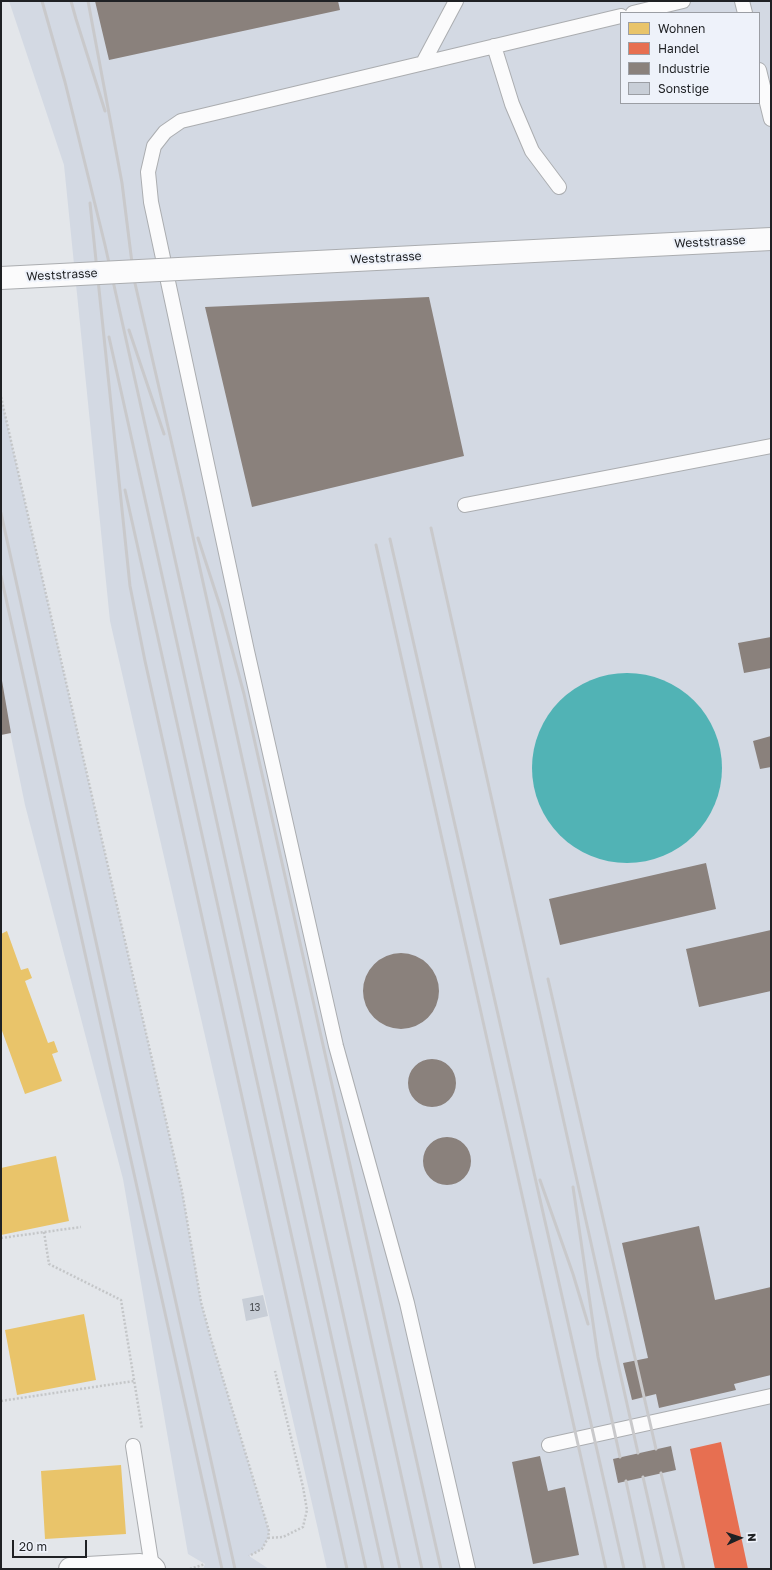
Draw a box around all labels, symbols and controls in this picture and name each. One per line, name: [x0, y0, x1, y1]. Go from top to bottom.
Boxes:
legend: [620, 12, 760, 104]
text: Wohnen: [658, 21, 705, 36]
text: Handel: [658, 41, 699, 56]
text: Industrie: [658, 61, 710, 76]
text: Sonstige: [658, 81, 709, 96]
street label: Weststrasse: [674, 233, 746, 251]
street label: Weststrasse: [350, 249, 422, 267]
street label: Weststrasse: [26, 266, 98, 284]
house number: 13: [250, 1302, 260, 1314]
north arrow: [720, 1518, 760, 1558]
scale bar: [14, 1532, 89, 1558]
text: N: [746, 1533, 759, 1542]
text: 20 m: [19, 1539, 47, 1554]

